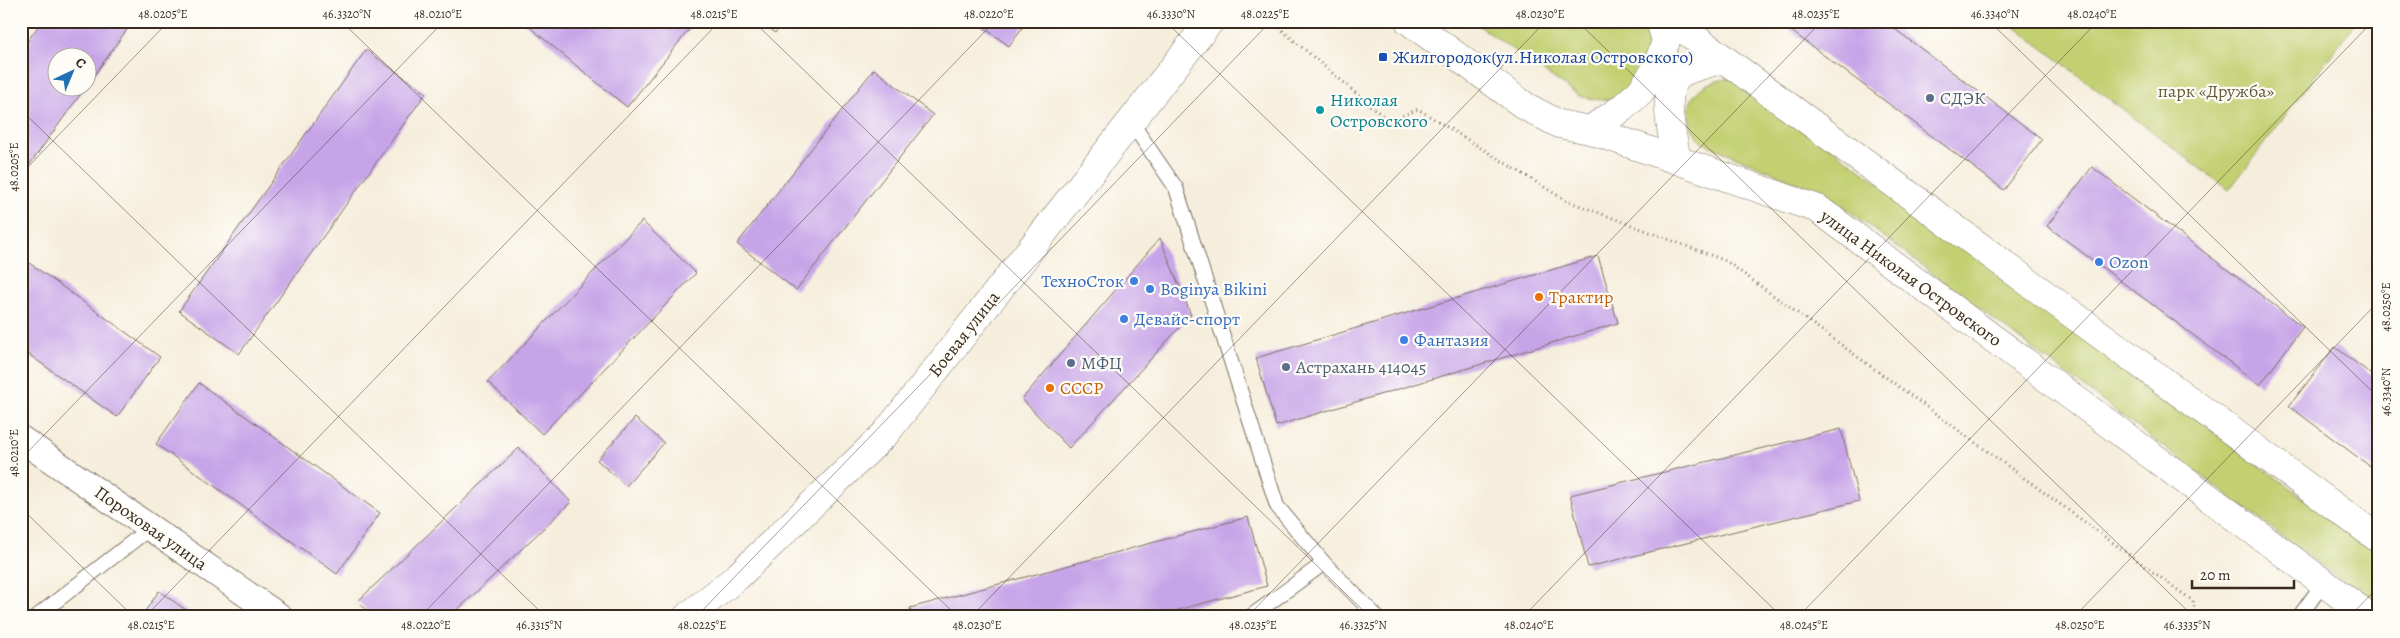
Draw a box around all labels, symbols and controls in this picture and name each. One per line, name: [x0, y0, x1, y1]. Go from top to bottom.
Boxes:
text: 48.0205°E: [138, 6, 188, 22]
text: 46.3320°N: [323, 6, 372, 22]
text: 48.0210°E: [414, 6, 462, 22]
text: 48.0215°E: [691, 6, 738, 22]
text: 48.0220°E: [964, 6, 1014, 22]
text: 46.3330°N: [1147, 6, 1196, 22]
text: 48.0225°E: [1241, 6, 1289, 22]
text: 48.0230°E: [1515, 6, 1565, 22]
text: 48.0235°E: [1792, 6, 1840, 22]
text: 46.3340°N: [1971, 6, 2020, 22]
text: 48.0240°E: [2067, 6, 2117, 22]
place label: Жилгородок(ул.Николая Островского): [1393, 45, 1693, 69]
north arrow: [48, 48, 98, 98]
marker: Жилгородок(ул.Николая Островского): [1377, 51, 1389, 63]
text: С: [71, 53, 91, 73]
park label: парк «Дружба»: [2158, 79, 2275, 103]
place label: СДЭК: [1940, 86, 1986, 110]
place label: Николая Островского: [1330, 88, 1428, 133]
marker: СДЭК: [1924, 92, 1936, 104]
marker: Николая Островского: [1314, 104, 1326, 116]
text: 48.0205°E: [6, 142, 22, 192]
street label: улица Николая Островского: [1815, 203, 2007, 352]
place label: Ozon: [2109, 250, 2149, 274]
marker: Ozon: [2093, 256, 2105, 268]
place label: ТехноСток: [1041, 269, 1124, 293]
marker: ТехноСток: [1128, 275, 1140, 287]
place label: Boginya Bikini: [1160, 277, 1267, 301]
text: 48.0250°E: [2378, 282, 2394, 332]
marker: Boginya Bikini: [1144, 283, 1156, 295]
street label: Боевая улица: [923, 285, 1006, 382]
place label: Трактир: [1549, 285, 1613, 309]
marker: Трактир: [1533, 291, 1545, 303]
place label: Девайс-спорт: [1134, 307, 1240, 331]
marker: Девайс-спорт: [1118, 313, 1130, 325]
place label: Фантазия: [1414, 328, 1489, 352]
marker: Фантазия: [1398, 334, 1410, 346]
place label: МФЦ: [1081, 351, 1122, 375]
place label: Астрахань 414045: [1295, 355, 1426, 379]
marker: МФЦ: [1065, 357, 1077, 369]
marker: Астрахань 414045: [1280, 361, 1292, 373]
text: 46.3340°N: [2378, 367, 2394, 416]
place label: СССР: [1060, 376, 1103, 400]
marker: СССР: [1044, 382, 1056, 394]
text: 48.0210°E: [6, 429, 22, 477]
street label: Пороховая улица: [90, 480, 213, 576]
scale bar: [2192, 558, 2295, 590]
text: 20 m: [2200, 565, 2231, 585]
text: 48.0215°E: [128, 617, 175, 633]
text: 48.0220°E: [401, 617, 451, 633]
text: 46.3315°N: [516, 617, 562, 633]
text: 48.0225°E: [678, 617, 726, 633]
text: 48.0230°E: [952, 617, 1002, 633]
text: 48.0235°E: [1229, 617, 1277, 633]
text: 46.3325°N: [1339, 617, 1387, 633]
text: 48.0240°E: [1504, 617, 1554, 633]
text: 48.0245°E: [1780, 617, 1828, 633]
text: 48.0250°E: [2055, 617, 2105, 633]
text: 46.3335°N: [2163, 617, 2211, 633]

